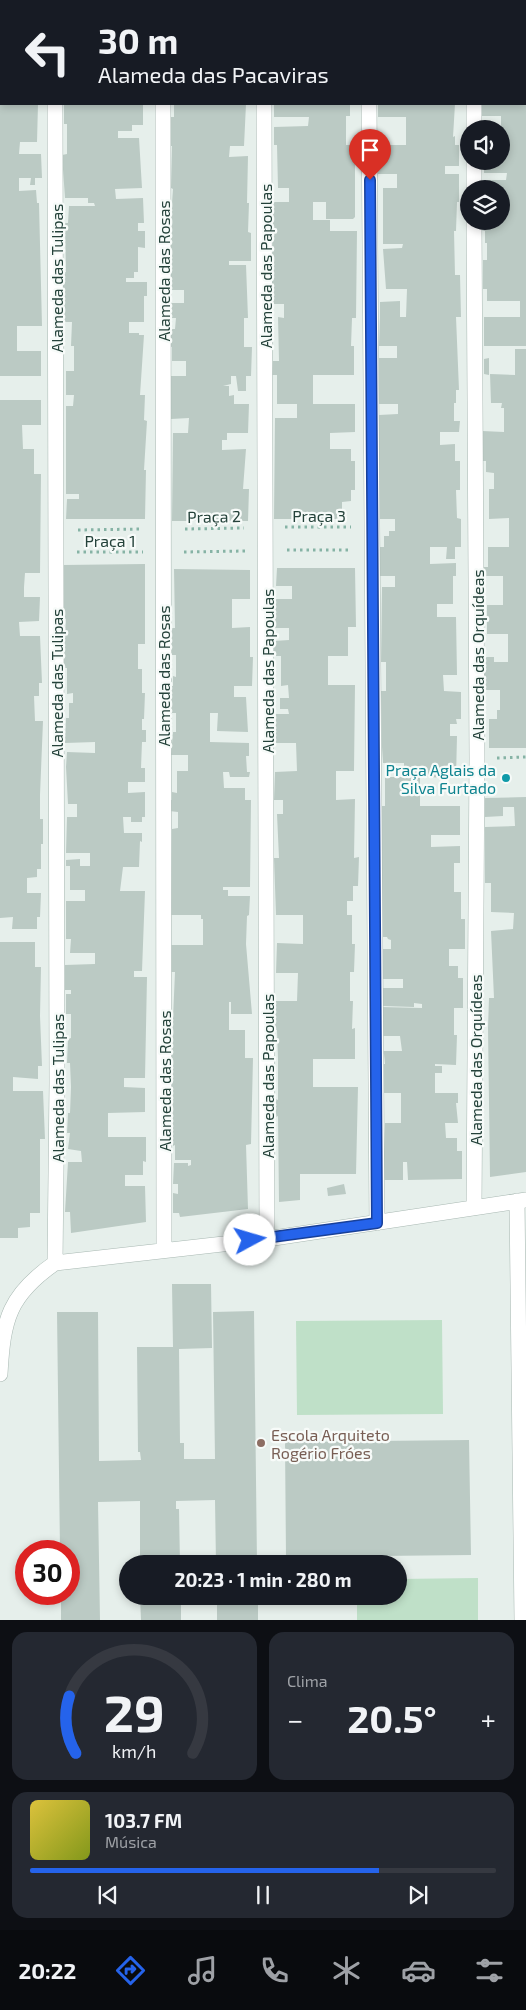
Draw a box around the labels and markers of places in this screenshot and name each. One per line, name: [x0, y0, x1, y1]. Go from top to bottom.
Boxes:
pin: [349, 129, 391, 180]
place label: Praça Aglais da Silva Furtado: [386, 760, 496, 797]
marker: Praça Aglais da Silva Furtado: [500, 772, 512, 784]
place label: Escola Arquiteto Rogério Fróes: [271, 1425, 390, 1462]
marker: Escola Arquiteto Rogério Fróes: [255, 1437, 267, 1449]

